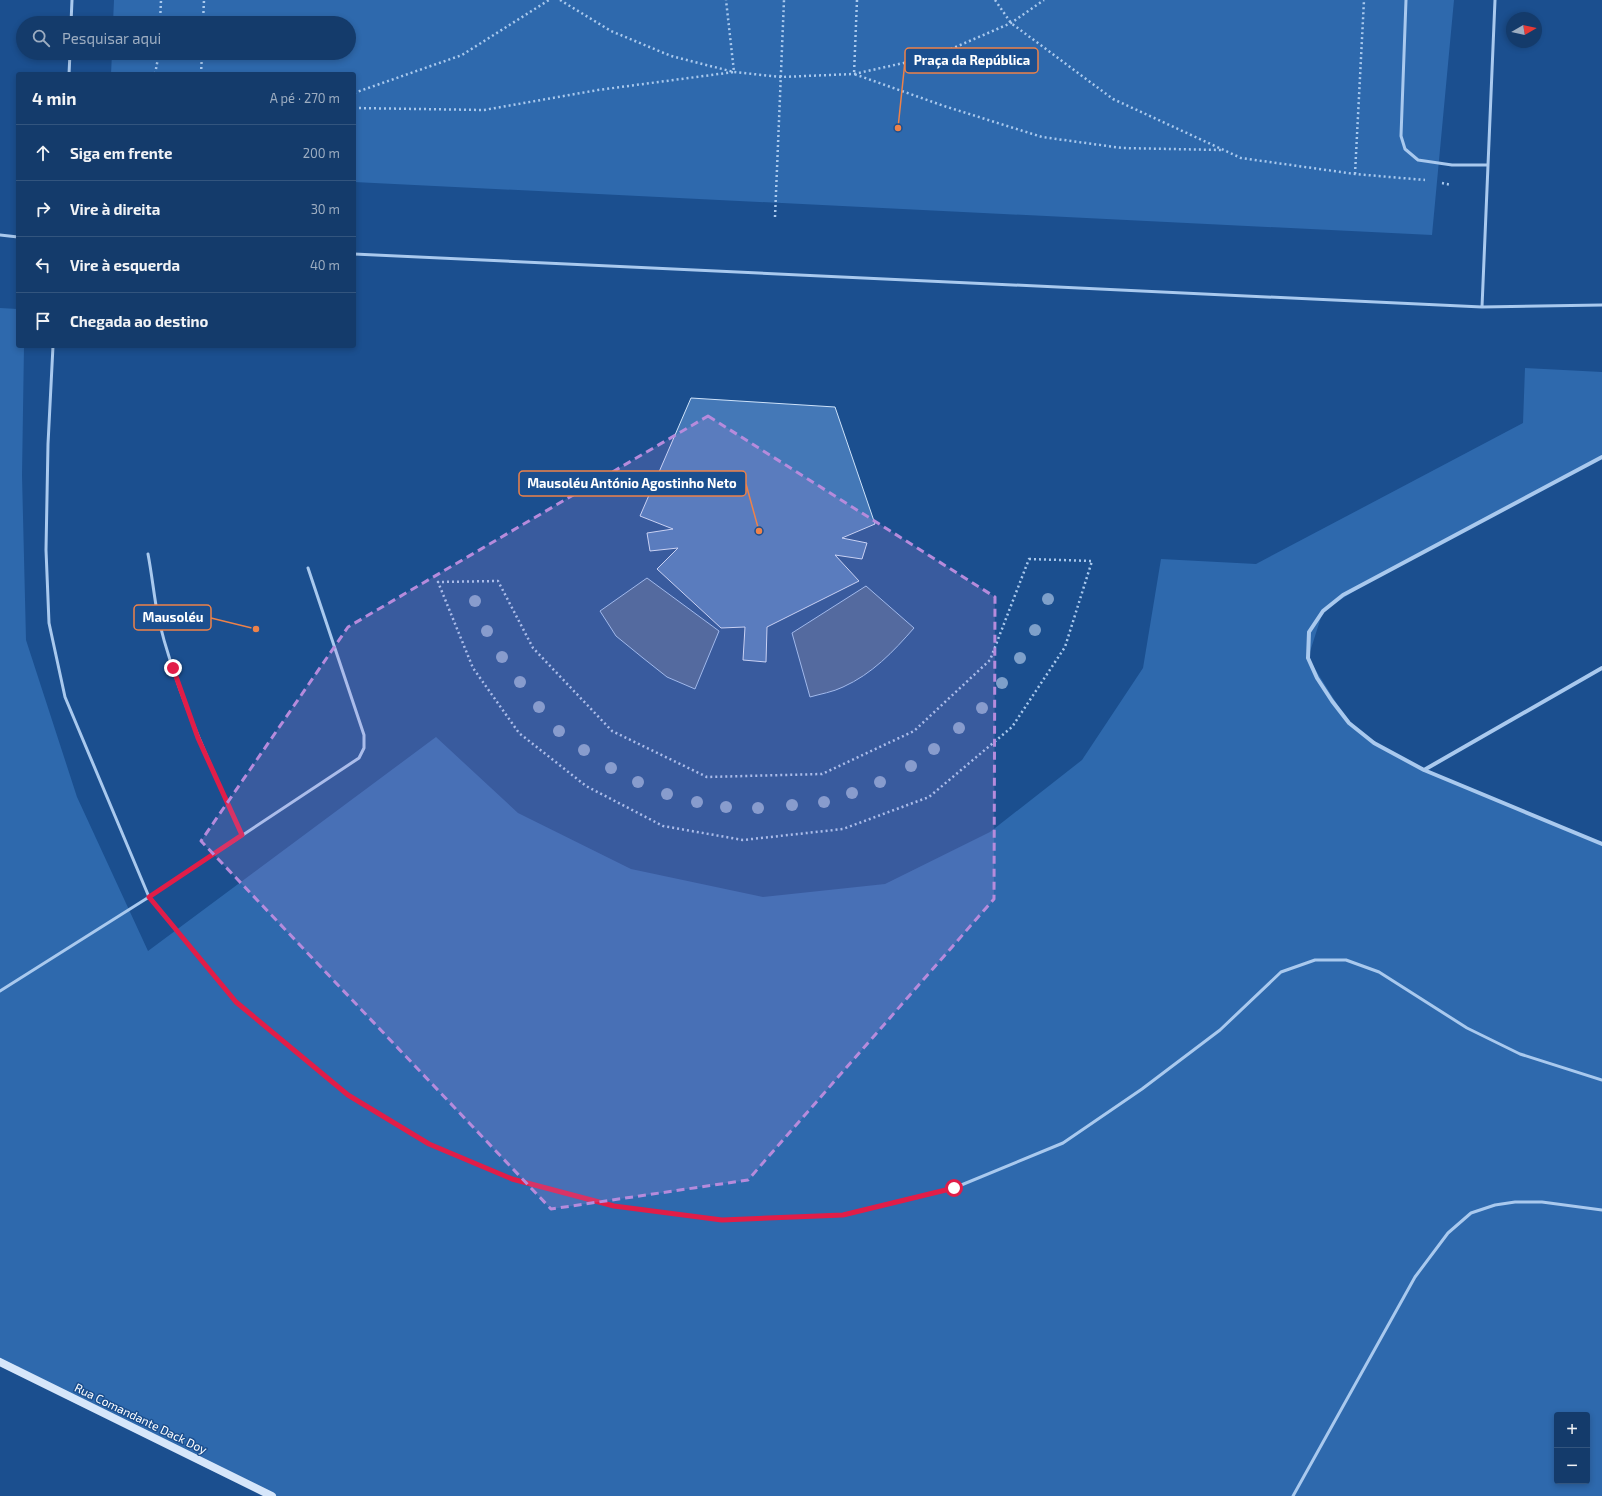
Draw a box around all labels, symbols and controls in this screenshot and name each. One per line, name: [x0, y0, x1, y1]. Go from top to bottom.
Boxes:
north arrow: [1506, 12, 1542, 48]
search box: [16, 16, 356, 60]
icon: search: [30, 27, 52, 49]
text: Pesquisar aqui: [62, 29, 161, 47]
callout: Praça da República: [905, 48, 1038, 73]
text: Praça da República: [914, 52, 1030, 69]
text: 4 min: [32, 88, 76, 108]
text: A pé · 270 m: [270, 90, 340, 106]
icon: ahead: [32, 142, 54, 164]
text: Siga em frente: [70, 144, 172, 162]
text: 200 m: [303, 145, 340, 161]
icon: right: [32, 198, 54, 220]
text: Vire à direita: [70, 200, 160, 218]
text: 30 m: [311, 201, 340, 217]
icon: left: [32, 254, 54, 276]
text: Vire à esquerda: [70, 256, 180, 274]
text: 40 m: [310, 257, 340, 273]
icon: arrive: [32, 310, 54, 332]
text: Chegada ao destino: [70, 312, 208, 330]
callout: Mausoléu António Agostinho Neto: [519, 471, 746, 496]
text: Mausoléu António Agostinho Neto: [527, 475, 737, 491]
callout: Mausoléu: [134, 605, 211, 630]
text: Mausoléu: [143, 609, 203, 625]
route end: [164, 659, 182, 677]
route start: [945, 1179, 963, 1197]
street label: Rua Comandante Dack Doy: [73, 1380, 210, 1456]
map controls: [1554, 1412, 1590, 1484]
button: +: [1554, 1412, 1590, 1448]
button: −: [1554, 1448, 1590, 1484]

